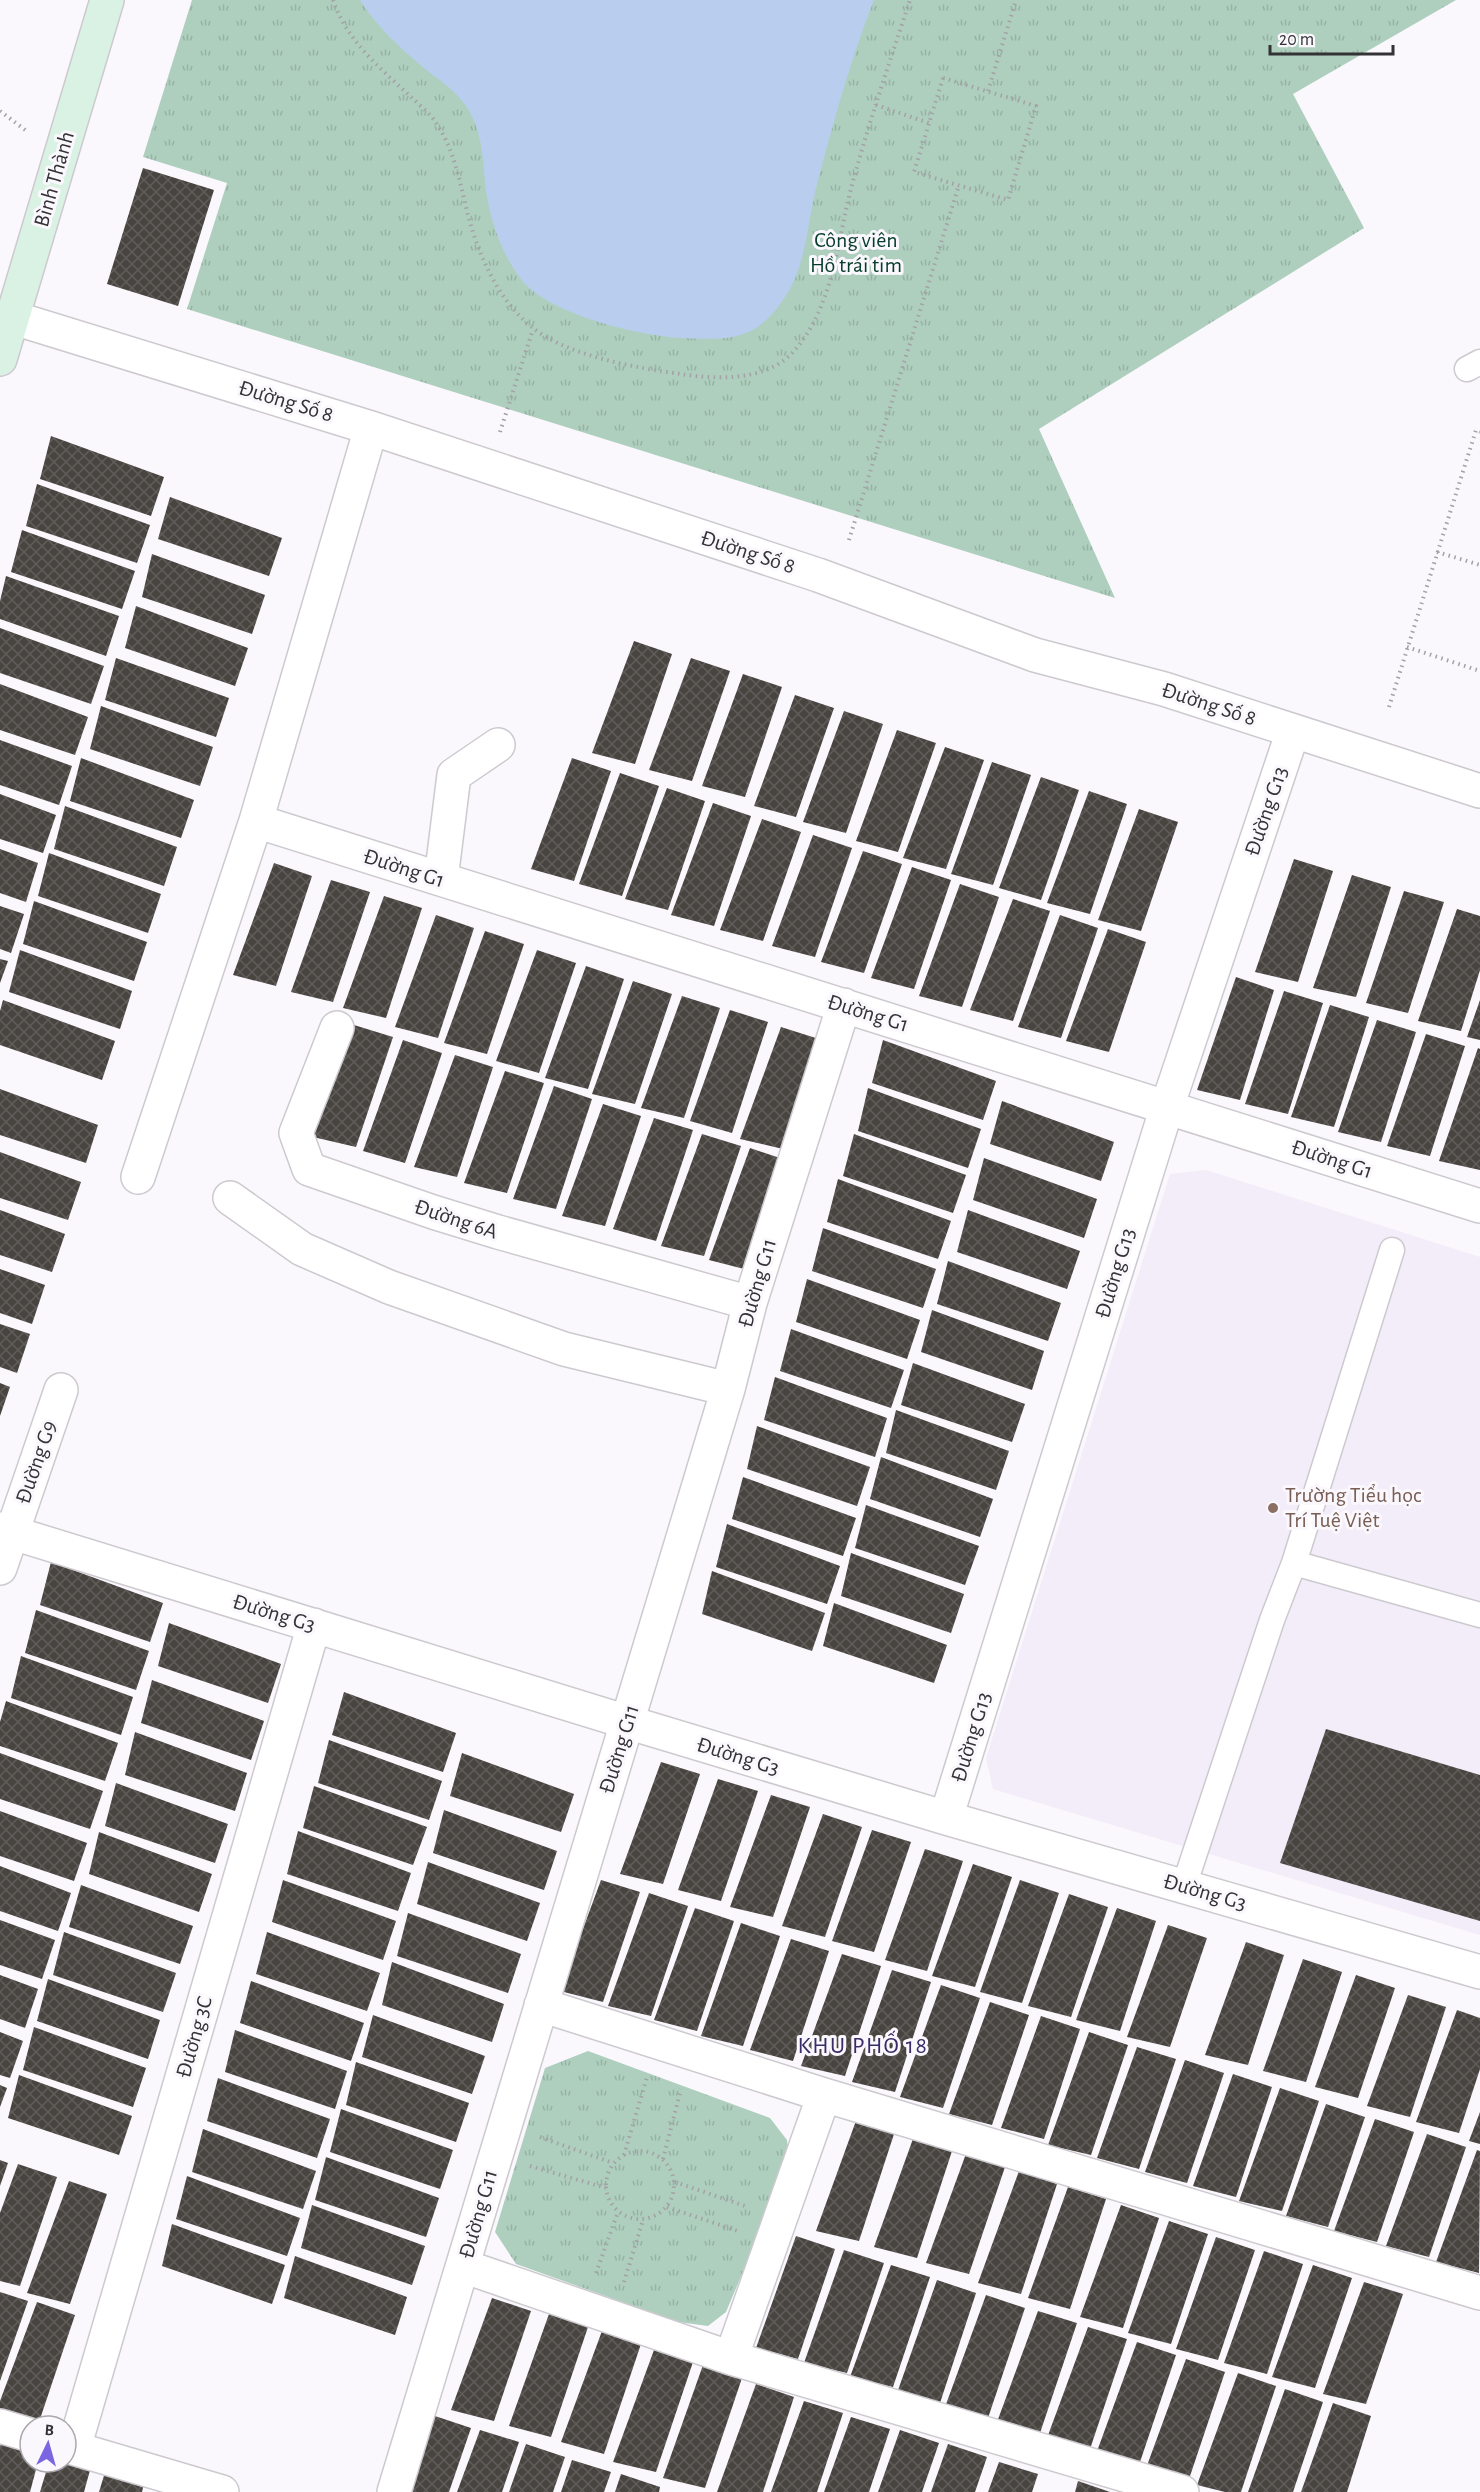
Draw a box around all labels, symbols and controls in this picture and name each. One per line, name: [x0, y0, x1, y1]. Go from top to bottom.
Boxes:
scale bar: [1270, 18, 1393, 56]
text: 20 m: [1279, 31, 1314, 49]
street label: Bình Thành: [30, 129, 78, 229]
park label: Công viên Hồ trái tim: [810, 229, 902, 276]
street label: Đường Số 8: [236, 376, 336, 426]
street label: Đường Số 8: [698, 526, 798, 578]
street label: Đường Số 8: [1159, 678, 1259, 730]
street label: Đường G13: [1240, 764, 1292, 858]
street label: Đường G1: [361, 845, 447, 891]
street label: Đường G1: [825, 990, 911, 1036]
street label: Đường G1: [1289, 1136, 1375, 1182]
street label: Đường 6A: [412, 1195, 501, 1243]
street label: Đường G13: [1091, 1225, 1139, 1321]
street label: Đường G11: [734, 1236, 780, 1330]
street label: Đường G9: [12, 1418, 60, 1506]
place label: Trường Tiểu học Trí Tuệ Việt: [1285, 1484, 1422, 1531]
marker: Trường Tiểu học Trí Tuệ Việt: [1266, 1501, 1280, 1515]
street label: Đường G3: [230, 1590, 318, 1636]
street label: Đường G13: [947, 1689, 995, 1785]
street label: Đường G11: [595, 1702, 643, 1796]
street label: Đường G3: [694, 1733, 782, 1779]
street label: Đường G3: [1161, 1870, 1249, 1914]
street label: Đường 3C: [172, 1994, 216, 2080]
district label: KHU PHỐ 18: [798, 2030, 928, 2058]
street label: Đường G11: [455, 2167, 501, 2261]
north arrow: [18, 2414, 78, 2474]
text: B: [44, 2422, 55, 2438]

